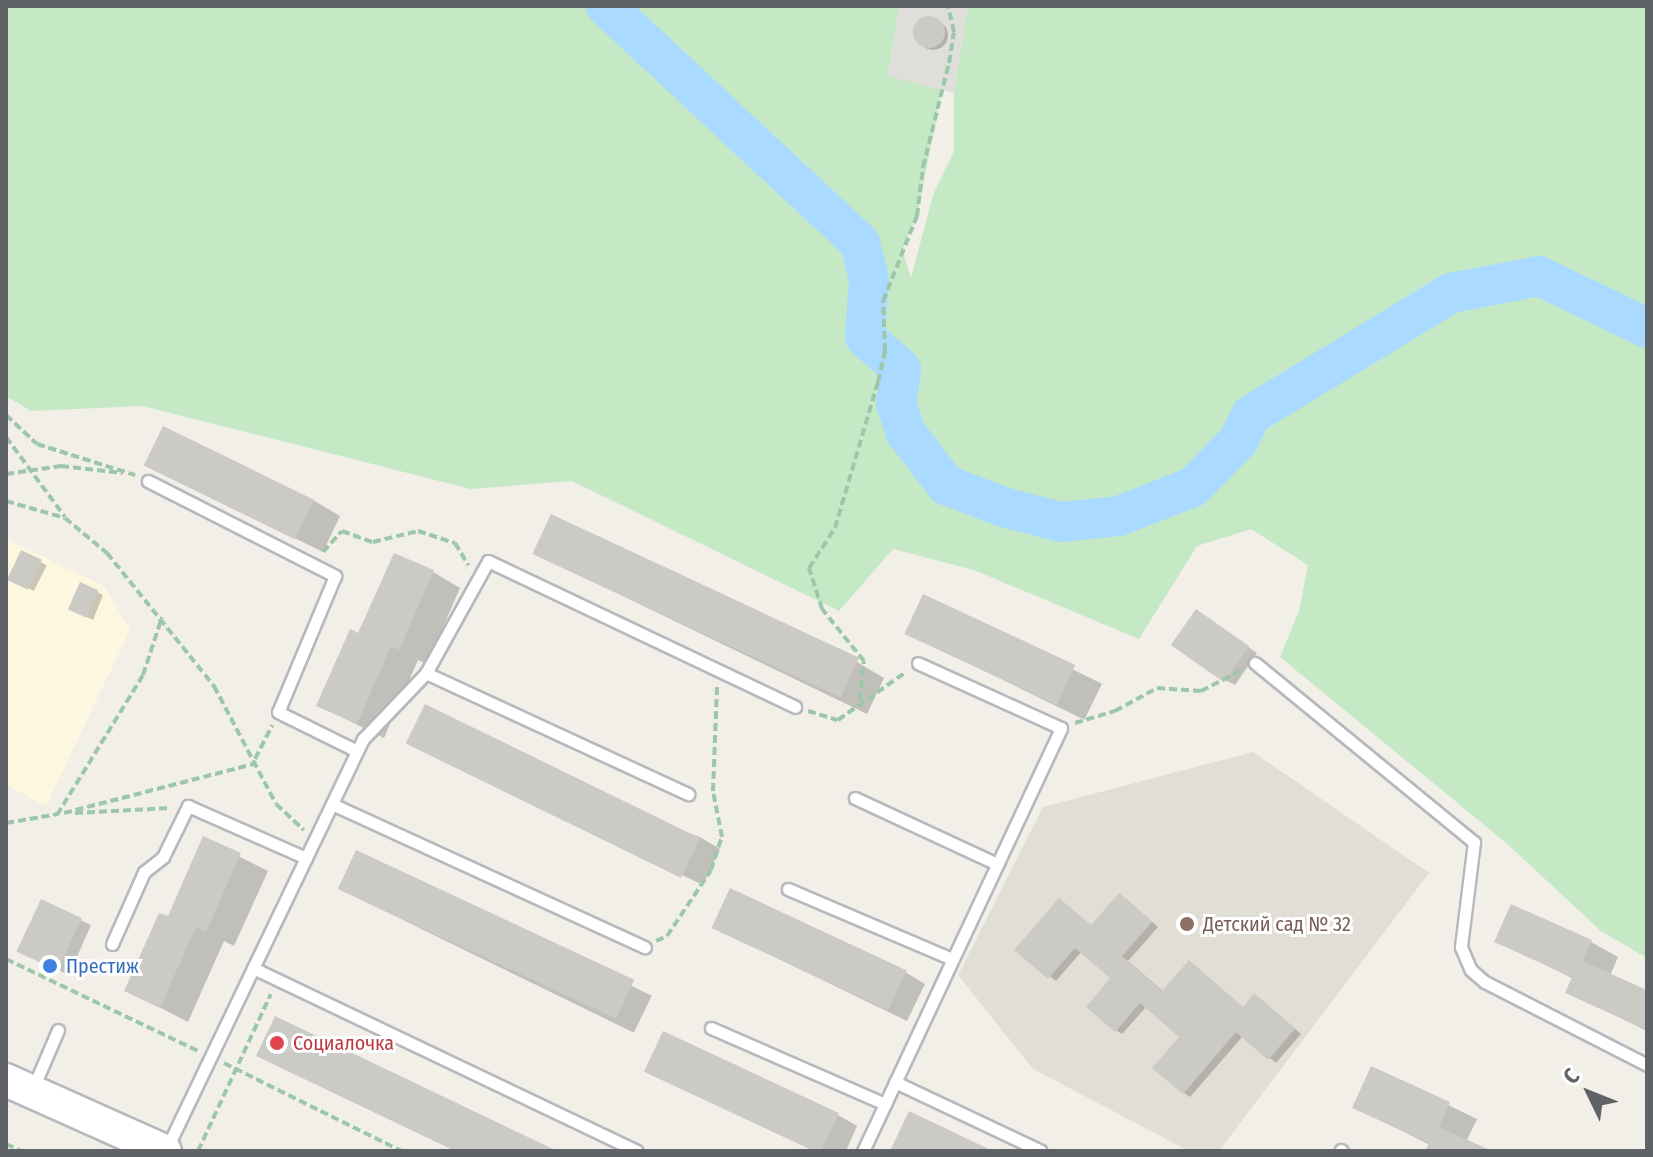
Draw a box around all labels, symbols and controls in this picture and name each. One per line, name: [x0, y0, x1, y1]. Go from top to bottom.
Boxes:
place label: Детский сад № 32: [1203, 912, 1351, 936]
marker: Детский сад № 32: [1178, 915, 1196, 933]
place label: Престиж: [66, 954, 139, 978]
marker: Престиж: [41, 957, 59, 975]
place label: Социалочка: [293, 1031, 394, 1055]
marker: Социалочка: [268, 1034, 286, 1052]
north arrow: [1549, 1053, 1629, 1133]
text: С: [1557, 1063, 1585, 1090]

